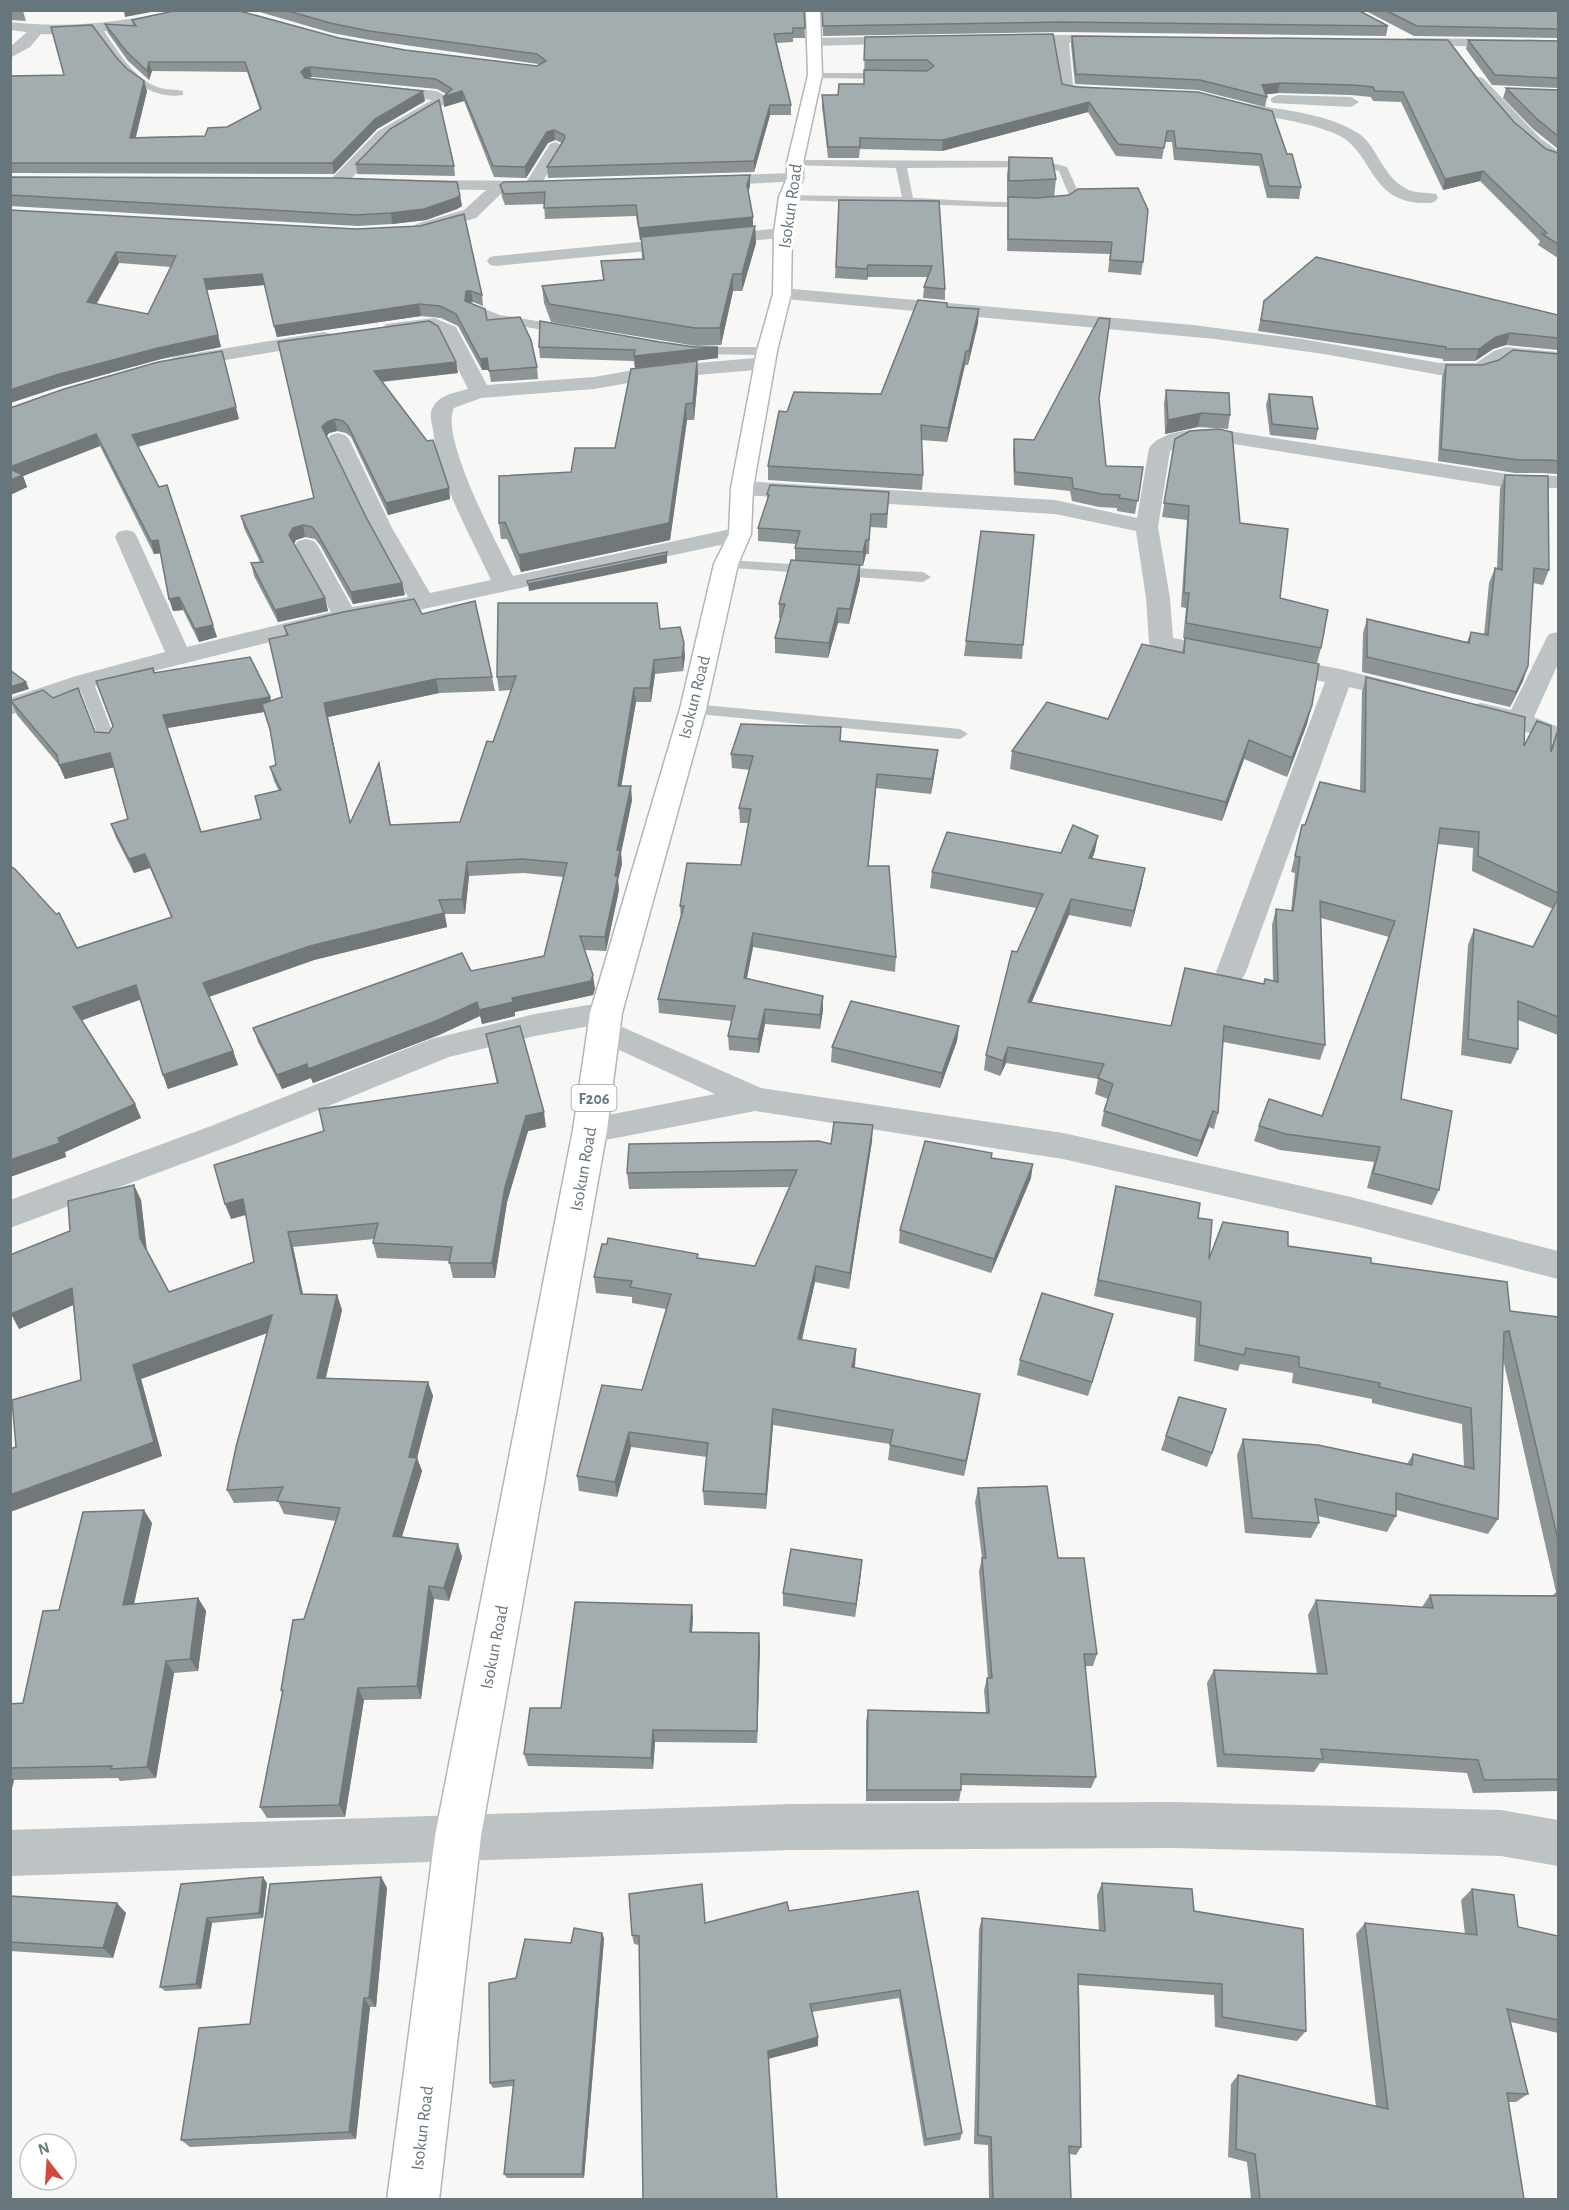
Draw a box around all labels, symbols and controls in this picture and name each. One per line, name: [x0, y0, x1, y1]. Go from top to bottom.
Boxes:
street label: Isokun Road: [776, 163, 806, 250]
street label: Isokun Road: [676, 654, 714, 741]
road number: F206: [572, 1085, 616, 1111]
street label: Isokun Road: [568, 1126, 600, 1213]
street label: Isokun Road: [478, 1604, 512, 1691]
street label: Isokun Road: [409, 2085, 437, 2172]
north arrow: [18, 2132, 78, 2192]
text: N: [36, 2139, 52, 2158]

